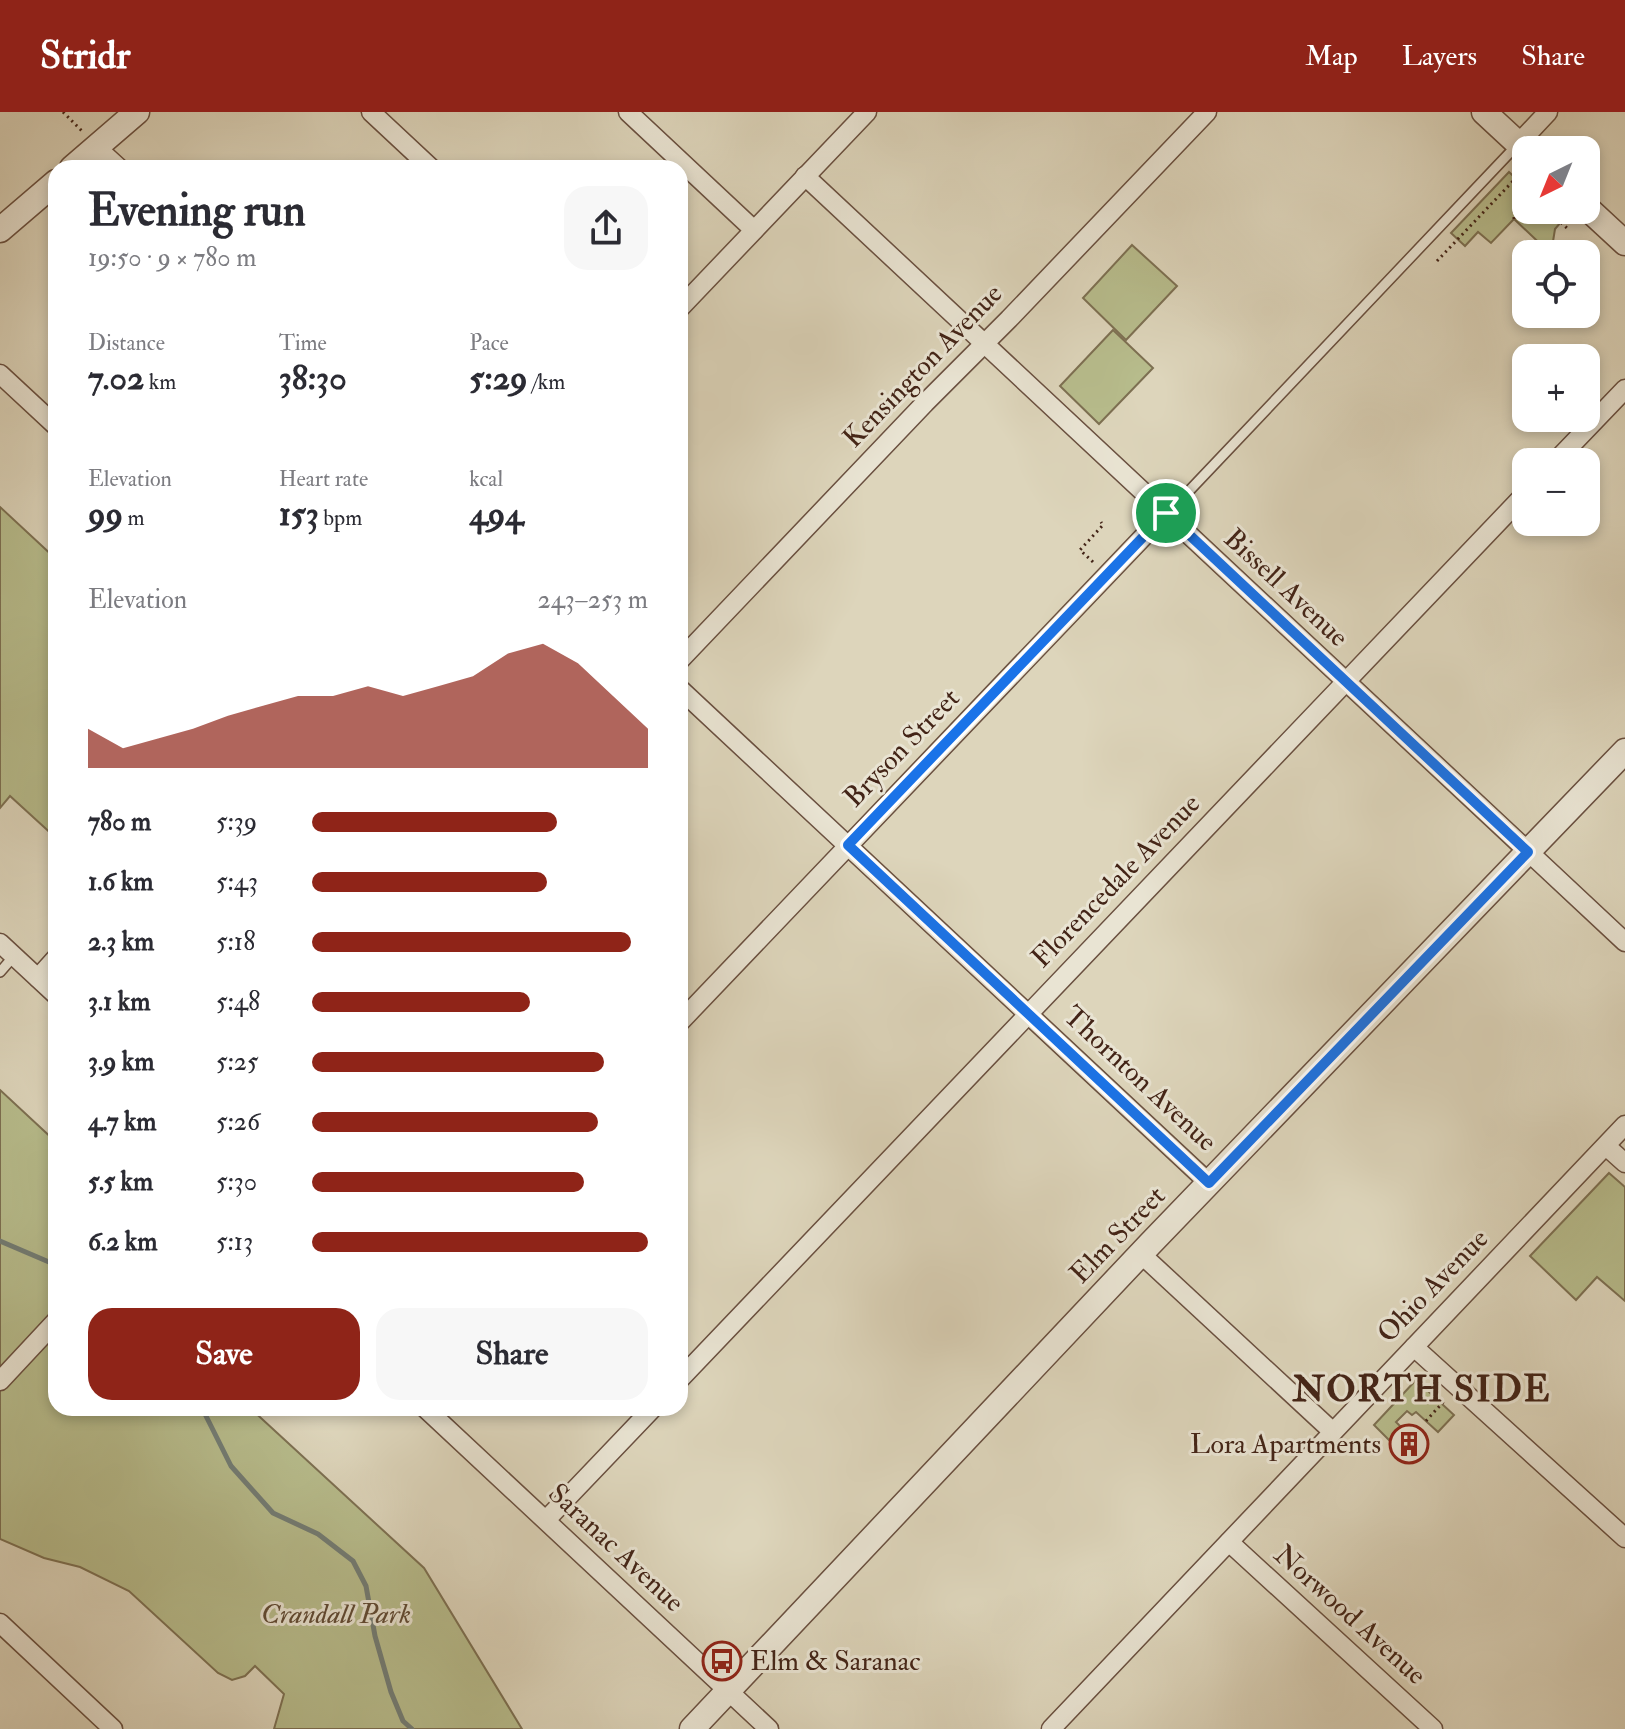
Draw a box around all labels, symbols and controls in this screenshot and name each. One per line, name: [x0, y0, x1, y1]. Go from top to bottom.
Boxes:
text: Stridr: [40, 32, 130, 80]
text: Map: [1305, 39, 1358, 74]
text: Layers: [1402, 39, 1477, 74]
text: Share: [1521, 39, 1585, 74]
north arrow: [1512, 136, 1600, 224]
map controls: [1512, 136, 1600, 536]
text: Evening run: [88, 184, 306, 239]
button: share: [564, 186, 648, 270]
button: locate: [1512, 240, 1600, 328]
text: 19:50 · 9 × 780 m: [88, 242, 256, 274]
street label: Kensington Avenue: [836, 277, 1010, 455]
text: Distance: [88, 329, 165, 357]
text: Time: [279, 329, 327, 357]
text: Pace: [469, 329, 509, 357]
button: +: [1512, 344, 1600, 432]
text: 7.02: [88, 357, 144, 400]
text: 38:30: [279, 357, 347, 400]
text: 5:29: [469, 357, 527, 400]
text: km: [144, 368, 176, 396]
text: /km: [527, 368, 565, 396]
button: −: [1512, 448, 1600, 536]
text: Elevation: [88, 465, 172, 493]
text: Heart rate: [279, 465, 368, 493]
text: kcal: [469, 465, 503, 493]
pin: [1132, 479, 1200, 547]
icon: arrive: [1144, 491, 1188, 535]
text: 99: [88, 493, 123, 536]
text: 153: [279, 493, 319, 536]
text: 494: [469, 493, 523, 536]
text: m: [123, 504, 145, 532]
text: bpm: [319, 504, 362, 532]
street label: Bissell Avenue: [1216, 521, 1356, 655]
text: Elevation: [88, 584, 187, 616]
text: 243–253 m: [538, 584, 648, 616]
street label: Bryson Street: [837, 681, 967, 815]
street label: Florencedale Avenue: [1024, 786, 1208, 975]
text: 780 m: [88, 806, 151, 838]
text: 5:39: [216, 806, 257, 838]
text: 1.6 km: [88, 866, 153, 898]
text: 5:43: [216, 866, 258, 898]
text: 2.3 km: [88, 926, 154, 958]
text: 5:18: [216, 926, 255, 958]
text: 3.1 km: [88, 986, 150, 1018]
text: 5:48: [216, 986, 260, 1018]
street label: Thornton Avenue: [1056, 999, 1224, 1159]
text: 3.9 km: [88, 1046, 154, 1078]
text: 5:25: [216, 1046, 258, 1078]
text: 4.7 km: [88, 1106, 157, 1138]
text: 5:26: [216, 1106, 260, 1138]
text: 5.5 km: [88, 1166, 153, 1198]
text: 5:30: [216, 1166, 257, 1198]
street label: Elm Street: [1063, 1179, 1173, 1291]
street label: Ohio Avenue: [1370, 1221, 1496, 1350]
text: 6.2 km: [88, 1226, 157, 1258]
text: 5:13: [216, 1226, 253, 1258]
button: Save: [88, 1308, 360, 1400]
button: Share: [376, 1308, 648, 1400]
district label: NORTH SIDE: [1292, 1367, 1551, 1412]
building icon: Lora Apartments: [1388, 1423, 1430, 1465]
place label: Lora Apartments: [1190, 1427, 1381, 1462]
street label: Saranac Avenue: [541, 1476, 691, 1620]
street label: Norwood Avenue: [1267, 1537, 1434, 1693]
park label: Crandall Park: [261, 1597, 411, 1632]
bus stop icon: Elm & Saranac: [701, 1640, 743, 1682]
place label: Elm & Saranac: [750, 1644, 921, 1679]

